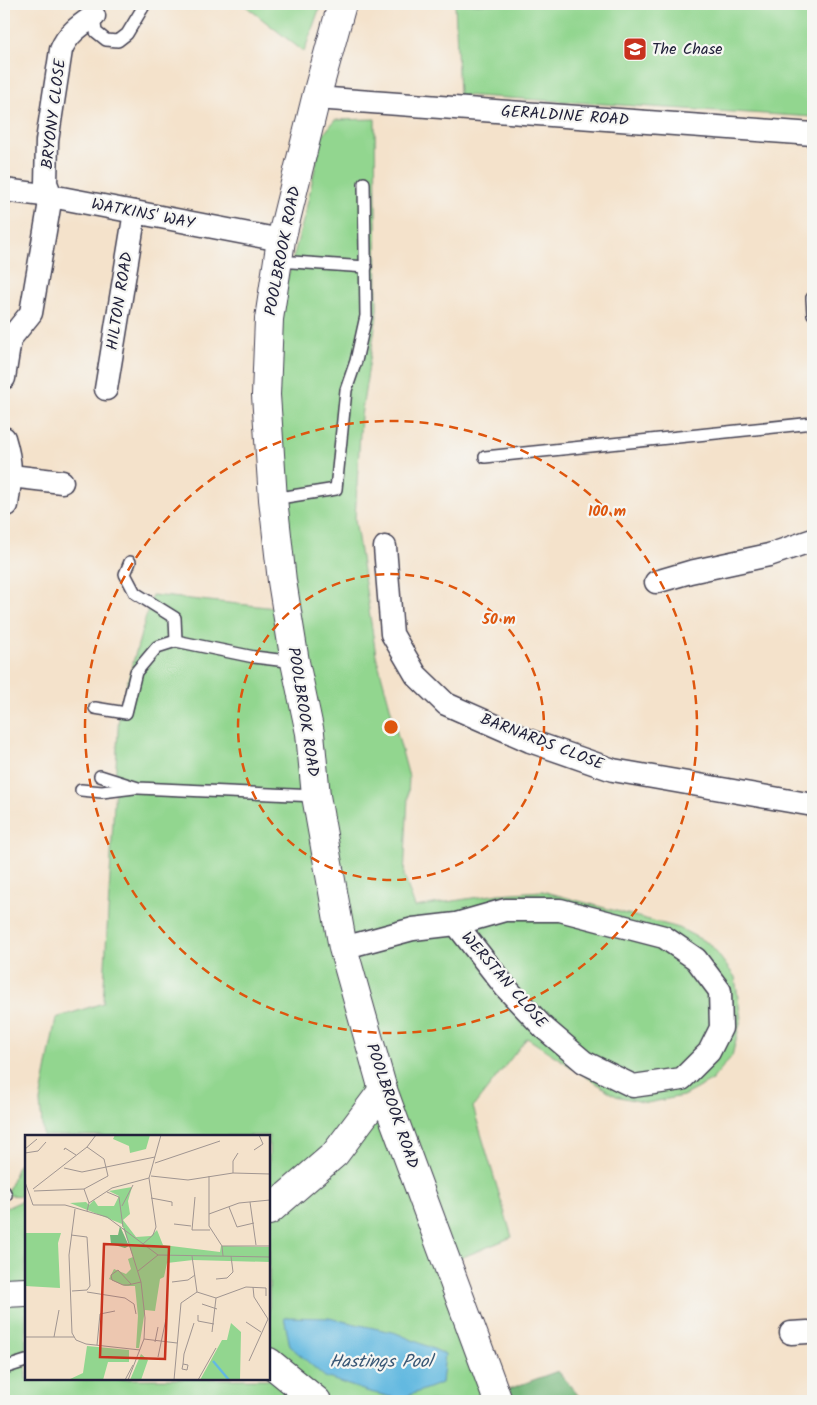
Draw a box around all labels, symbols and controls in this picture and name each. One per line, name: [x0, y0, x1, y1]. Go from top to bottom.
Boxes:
school or university icon: The Chase: [622, 36, 648, 62]
place label: The Chase: [652, 37, 722, 62]
street label: BRYONY CLOSE: [35, 57, 73, 171]
street label: GERALDINE ROAD: [500, 99, 630, 133]
street label: POOLBROOK ROAD: [258, 184, 308, 318]
street label: WATKINS' WAY: [89, 192, 198, 236]
street label: HILTON ROAD: [100, 250, 140, 352]
text: 100 m: [588, 500, 626, 524]
text: 50 m: [481, 608, 516, 632]
street label: POOLBROOK ROAD: [280, 645, 326, 779]
street label: BARNARDS CLOSE: [477, 707, 608, 777]
centre of rings: [382, 718, 400, 736]
street label: WERSTAN CLOSE: [455, 926, 554, 1034]
street label: POOLBROOK ROAD: [359, 1040, 425, 1172]
inset map: [25, 1135, 270, 1380]
water label: Hastings Pool: [330, 1348, 436, 1377]

